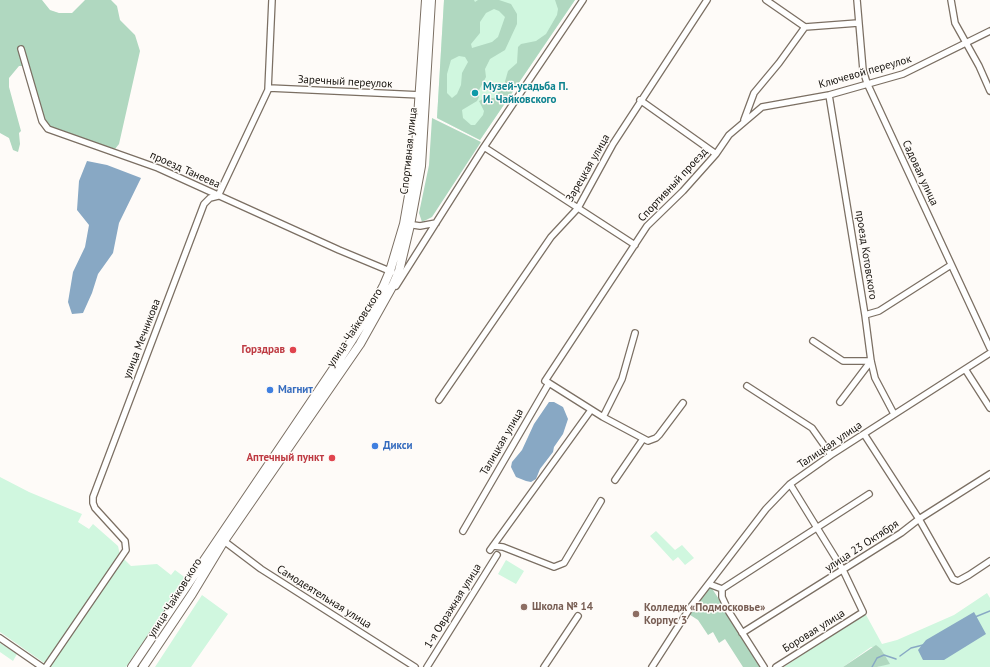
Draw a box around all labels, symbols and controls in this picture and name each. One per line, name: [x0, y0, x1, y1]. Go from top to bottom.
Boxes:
street label: Ключевой переулок: [817, 52, 913, 92]
street label: Заречный переулок: [297, 73, 393, 91]
place label: Музей-усадьба П. И. Чайковского: [483, 80, 568, 106]
marker: Музей-усадьба П. И. Чайковского: [470, 88, 480, 98]
street label: Спортивная улица: [398, 107, 420, 195]
street label: Зарецкая улица: [563, 132, 613, 204]
street label: Садовая улица: [899, 138, 941, 208]
street label: Спортивный проезд: [635, 145, 711, 225]
street label: проезд Танеева: [148, 149, 222, 191]
street label: проезд Котовского: [852, 209, 880, 301]
street label: улица Чайковского: [325, 286, 385, 370]
street label: улица Мечникова: [121, 297, 163, 381]
place label: Горздрав: [241, 343, 285, 357]
marker: Горздрав: [288, 345, 298, 355]
place label: Магнит: [278, 383, 313, 397]
marker: Магнит: [265, 385, 275, 395]
street label: Талицкая улица: [478, 406, 526, 478]
street label: Талицкая улица: [795, 419, 865, 471]
place label: Дикси: [383, 439, 413, 453]
marker: Дикси: [370, 441, 380, 451]
place label: Аптечный пункт: [246, 451, 324, 465]
marker: Аптечный пункт: [327, 453, 337, 463]
street label: улица 23 Октября: [823, 517, 901, 575]
street label: улица Чайковского: [145, 556, 205, 640]
street label: 1-я Овражная улица: [422, 561, 484, 651]
street label: Самодеятельная улица: [274, 562, 374, 632]
place label: Школа № 14: [532, 600, 593, 614]
place label: Колледж «Подмосковье» Корпус 3: [644, 601, 765, 627]
marker: Школа № 14: [519, 602, 529, 612]
street label: Боровая улица: [780, 607, 848, 655]
marker: Колледж «Подмосковье» Корпус 3: [631, 609, 641, 619]

